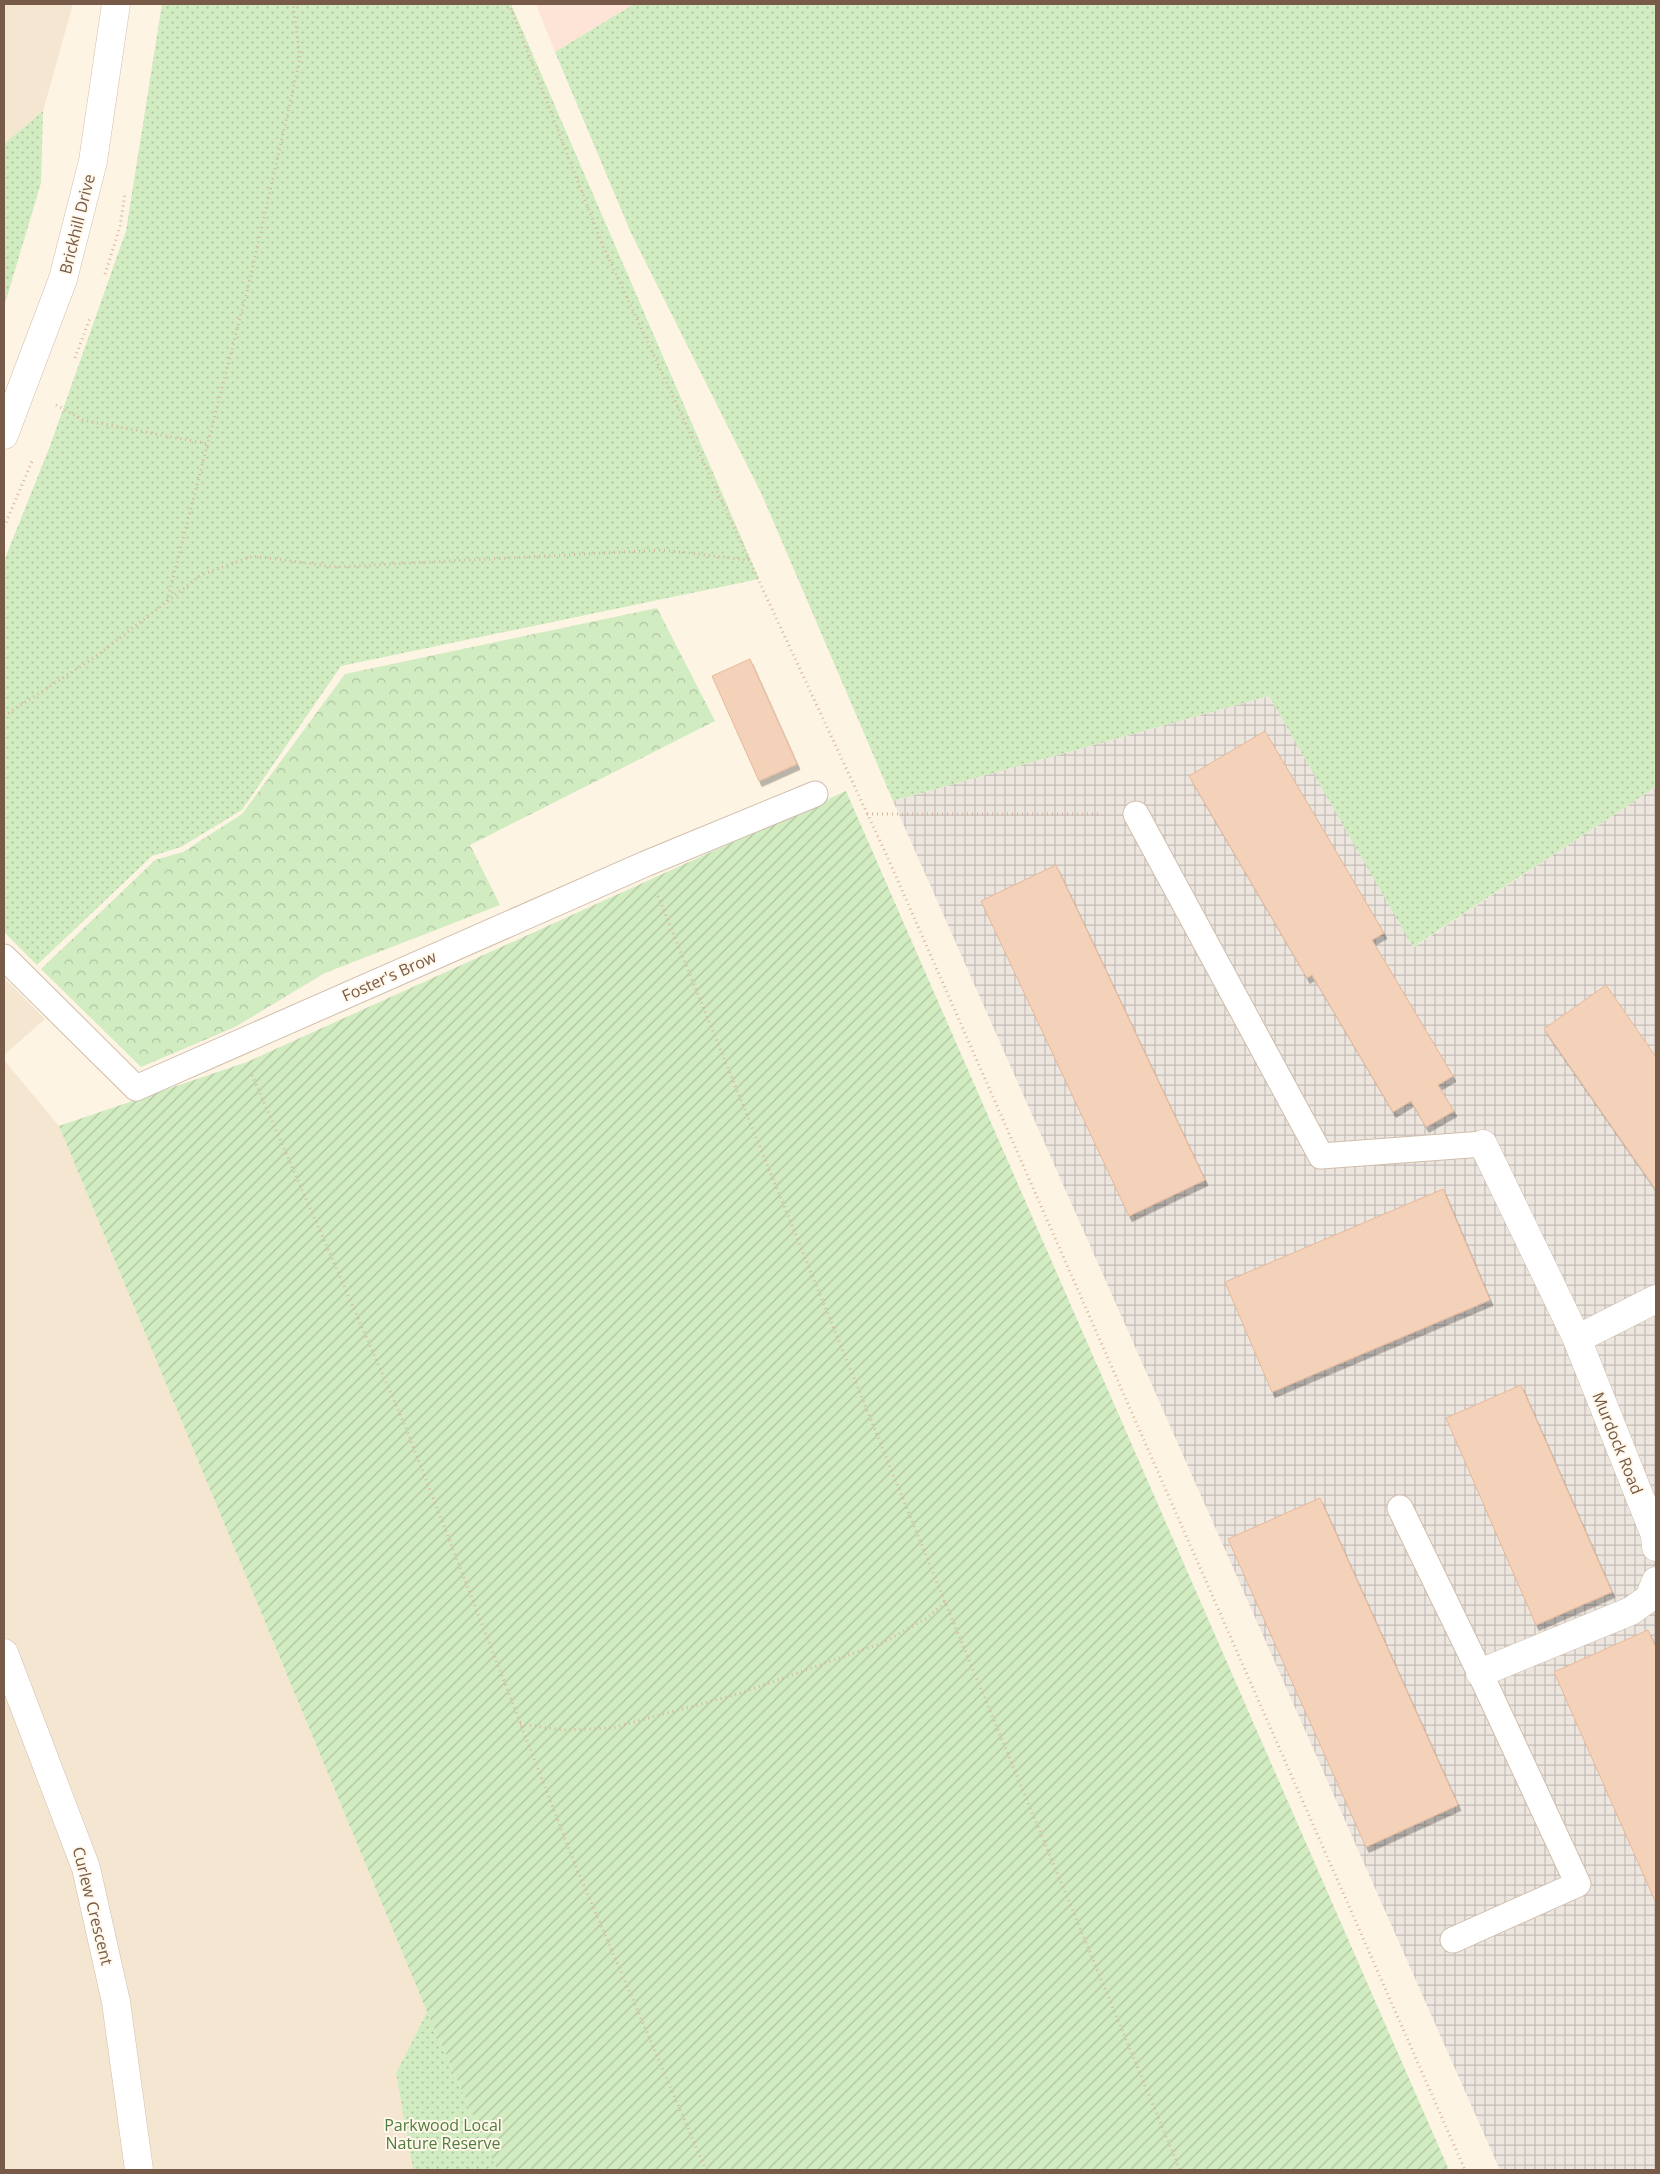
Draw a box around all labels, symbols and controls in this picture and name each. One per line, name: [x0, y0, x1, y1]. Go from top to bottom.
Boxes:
street label: Brickhill Drive: [54, 172, 100, 276]
street label: Foster's Brow: [338, 945, 440, 1007]
street label: Murdock Road: [1587, 1389, 1649, 1497]
street label: Curlew Crescent: [68, 1844, 118, 1968]
park label: Parkwood Local Nature Reserve: [384, 2114, 502, 2154]

